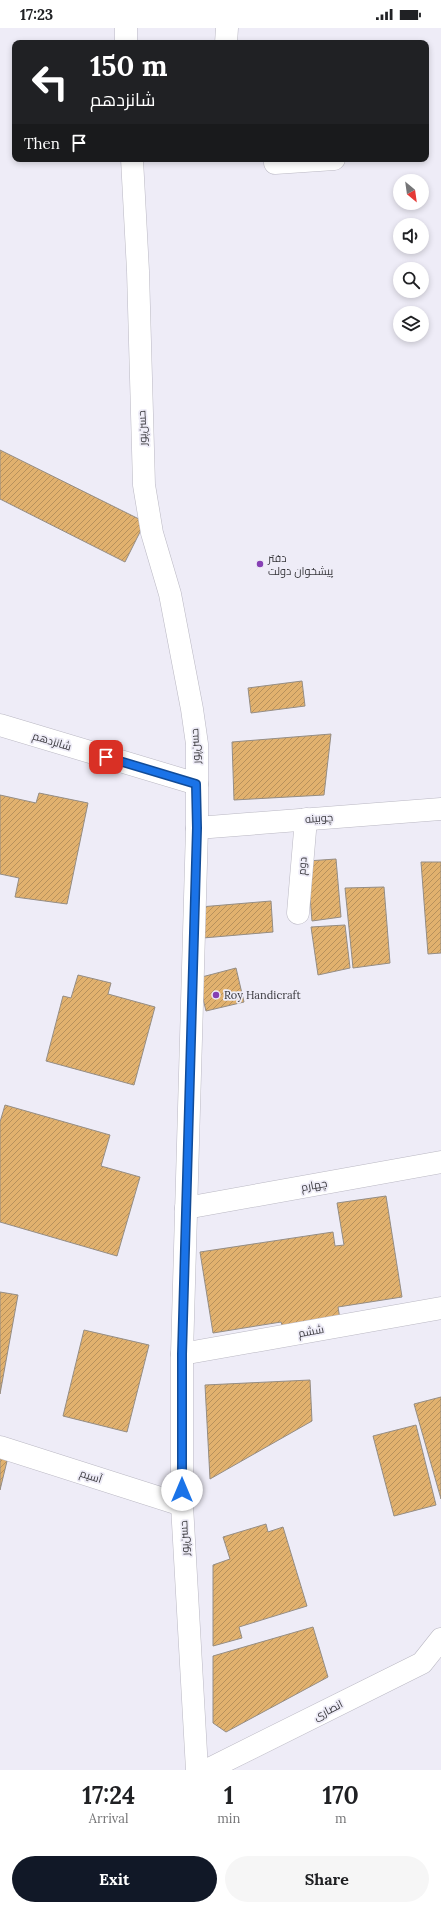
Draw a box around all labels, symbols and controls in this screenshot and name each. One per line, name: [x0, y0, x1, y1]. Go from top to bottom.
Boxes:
text: 17:23: [20, 5, 53, 24]
text: 150 m: [90, 48, 167, 84]
icon: left: [24, 56, 76, 108]
text: شانزدهم: [90, 88, 155, 111]
icon: arrive: [68, 132, 90, 154]
text: Then: [24, 134, 60, 153]
north arrow: [393, 174, 429, 210]
map controls: [393, 174, 429, 342]
button: sound: [393, 218, 429, 254]
button: search: [393, 262, 429, 298]
button: layers: [393, 306, 429, 342]
street label: حسن‌پور: [134, 410, 150, 447]
place label: دفتر پیشخوان دولت: [267, 551, 333, 578]
marker: دفتر پیشخوان دولت: [255, 559, 265, 569]
street label: شانزدهم: [31, 728, 73, 754]
street label: حسن‌پور: [187, 728, 203, 765]
pin: [89, 740, 123, 774]
icon: arrive: [95, 746, 117, 768]
street label: چوبینه: [304, 810, 334, 826]
street label: دوم: [294, 856, 311, 876]
place label: Roy Handicraft: [224, 988, 301, 1002]
marker: Roy Handicraft: [211, 990, 221, 1000]
street label: چهارم: [300, 1176, 328, 1195]
street label: ششم: [297, 1322, 325, 1341]
street label: آسیم: [78, 1466, 104, 1487]
position arrow: [161, 1469, 203, 1511]
street label: حسن‌پور: [176, 1520, 192, 1557]
street label: انصاری: [311, 1697, 345, 1723]
text: 17:24: [82, 1780, 135, 1811]
text: 1: [224, 1780, 234, 1811]
text: 170: [323, 1780, 359, 1811]
text: Arrival: [89, 1810, 128, 1827]
text: min: [217, 1810, 240, 1827]
text: m: [335, 1810, 347, 1827]
button: Exit: [12, 1856, 217, 1902]
button: Share: [225, 1856, 429, 1902]

